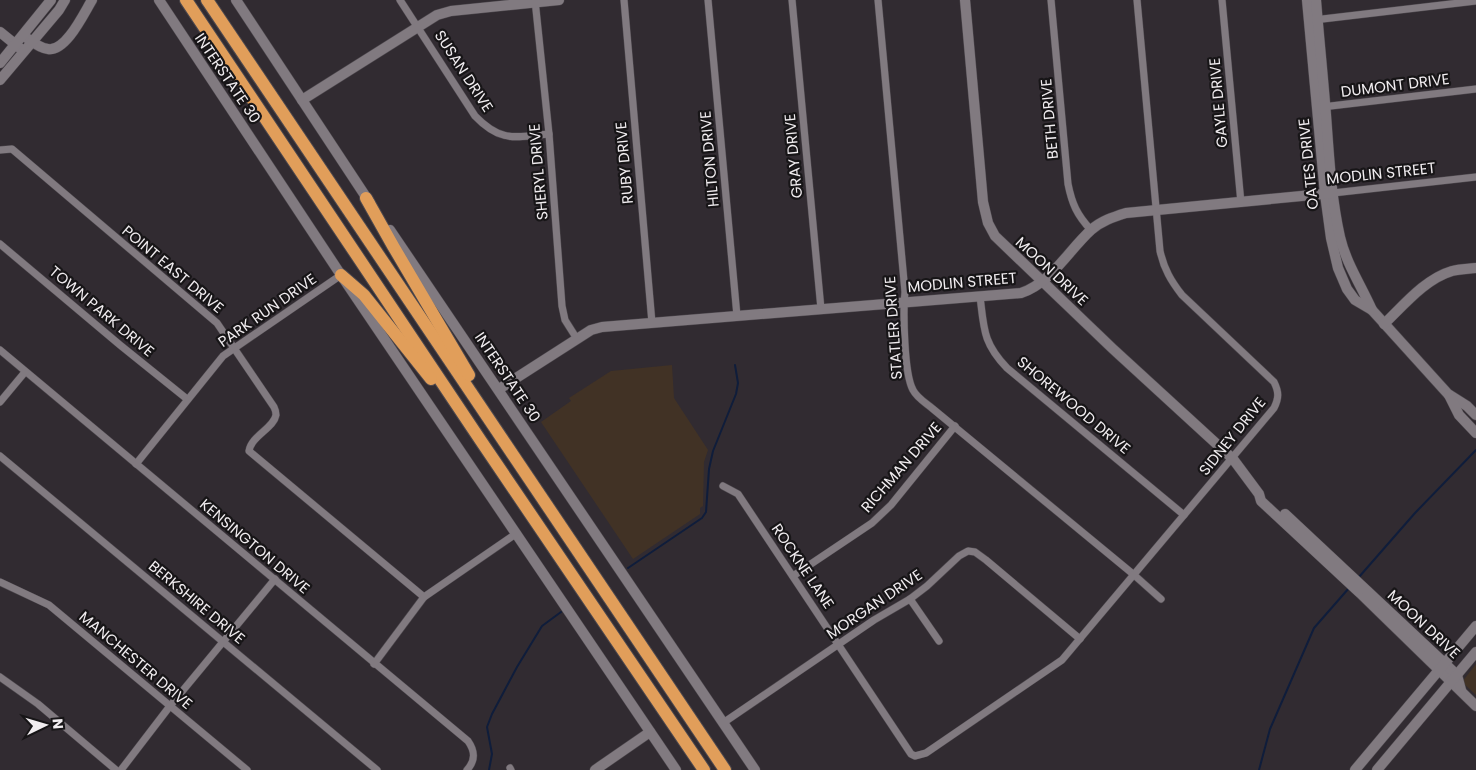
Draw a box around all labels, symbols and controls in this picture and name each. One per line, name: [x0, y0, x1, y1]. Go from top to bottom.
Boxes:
street label: SUSAN DRIVE: [430, 26, 498, 116]
street label: INTERSTATE 30: [190, 29, 266, 127]
street label: GAYLE DRIVE: [1204, 57, 1232, 149]
street label: DUMONT DRIVE: [1339, 68, 1451, 102]
street label: BETH DRIVE: [1035, 78, 1063, 160]
street label: HILTON DRIVE: [694, 110, 724, 208]
street label: GRAY DRIVE: [779, 113, 807, 199]
street label: OATES DRIVE: [1293, 117, 1323, 211]
street label: RUBY DRIVE: [610, 121, 638, 205]
street label: SHERYL DRIVE: [523, 123, 553, 221]
street label: MODLIN STREET: [1325, 157, 1437, 189]
street label: POINT EAST DRIVE: [118, 220, 228, 318]
street label: MOON DRIVE: [1011, 232, 1093, 310]
street label: TOWN PARK DRIVE: [45, 261, 159, 361]
street label: MODLIN STREET: [907, 267, 1017, 297]
street label: PARK RUN DRIVE: [213, 268, 321, 352]
street label: STATLER DRIVE: [879, 276, 907, 380]
street label: INTERSTATE 30: [470, 328, 546, 426]
street label: SHOREWOOD DRIVE: [1013, 351, 1135, 459]
street label: SIDNEY DRIVE: [1194, 392, 1270, 480]
street label: RICHMAN DRIVE: [856, 417, 946, 517]
street label: KENSINGTON DRIVE: [196, 494, 314, 598]
street label: ROCKNE LANE: [767, 519, 839, 613]
street label: BERKSHIRE DRIVE: [144, 555, 250, 649]
street label: MORGAN DRIVE: [822, 564, 926, 644]
street label: MOON DRIVE: [1383, 585, 1465, 663]
street label: MANCHESTER DRIVE: [75, 606, 197, 714]
north arrow: [20, 700, 70, 750]
text: N: [48, 718, 68, 730]

